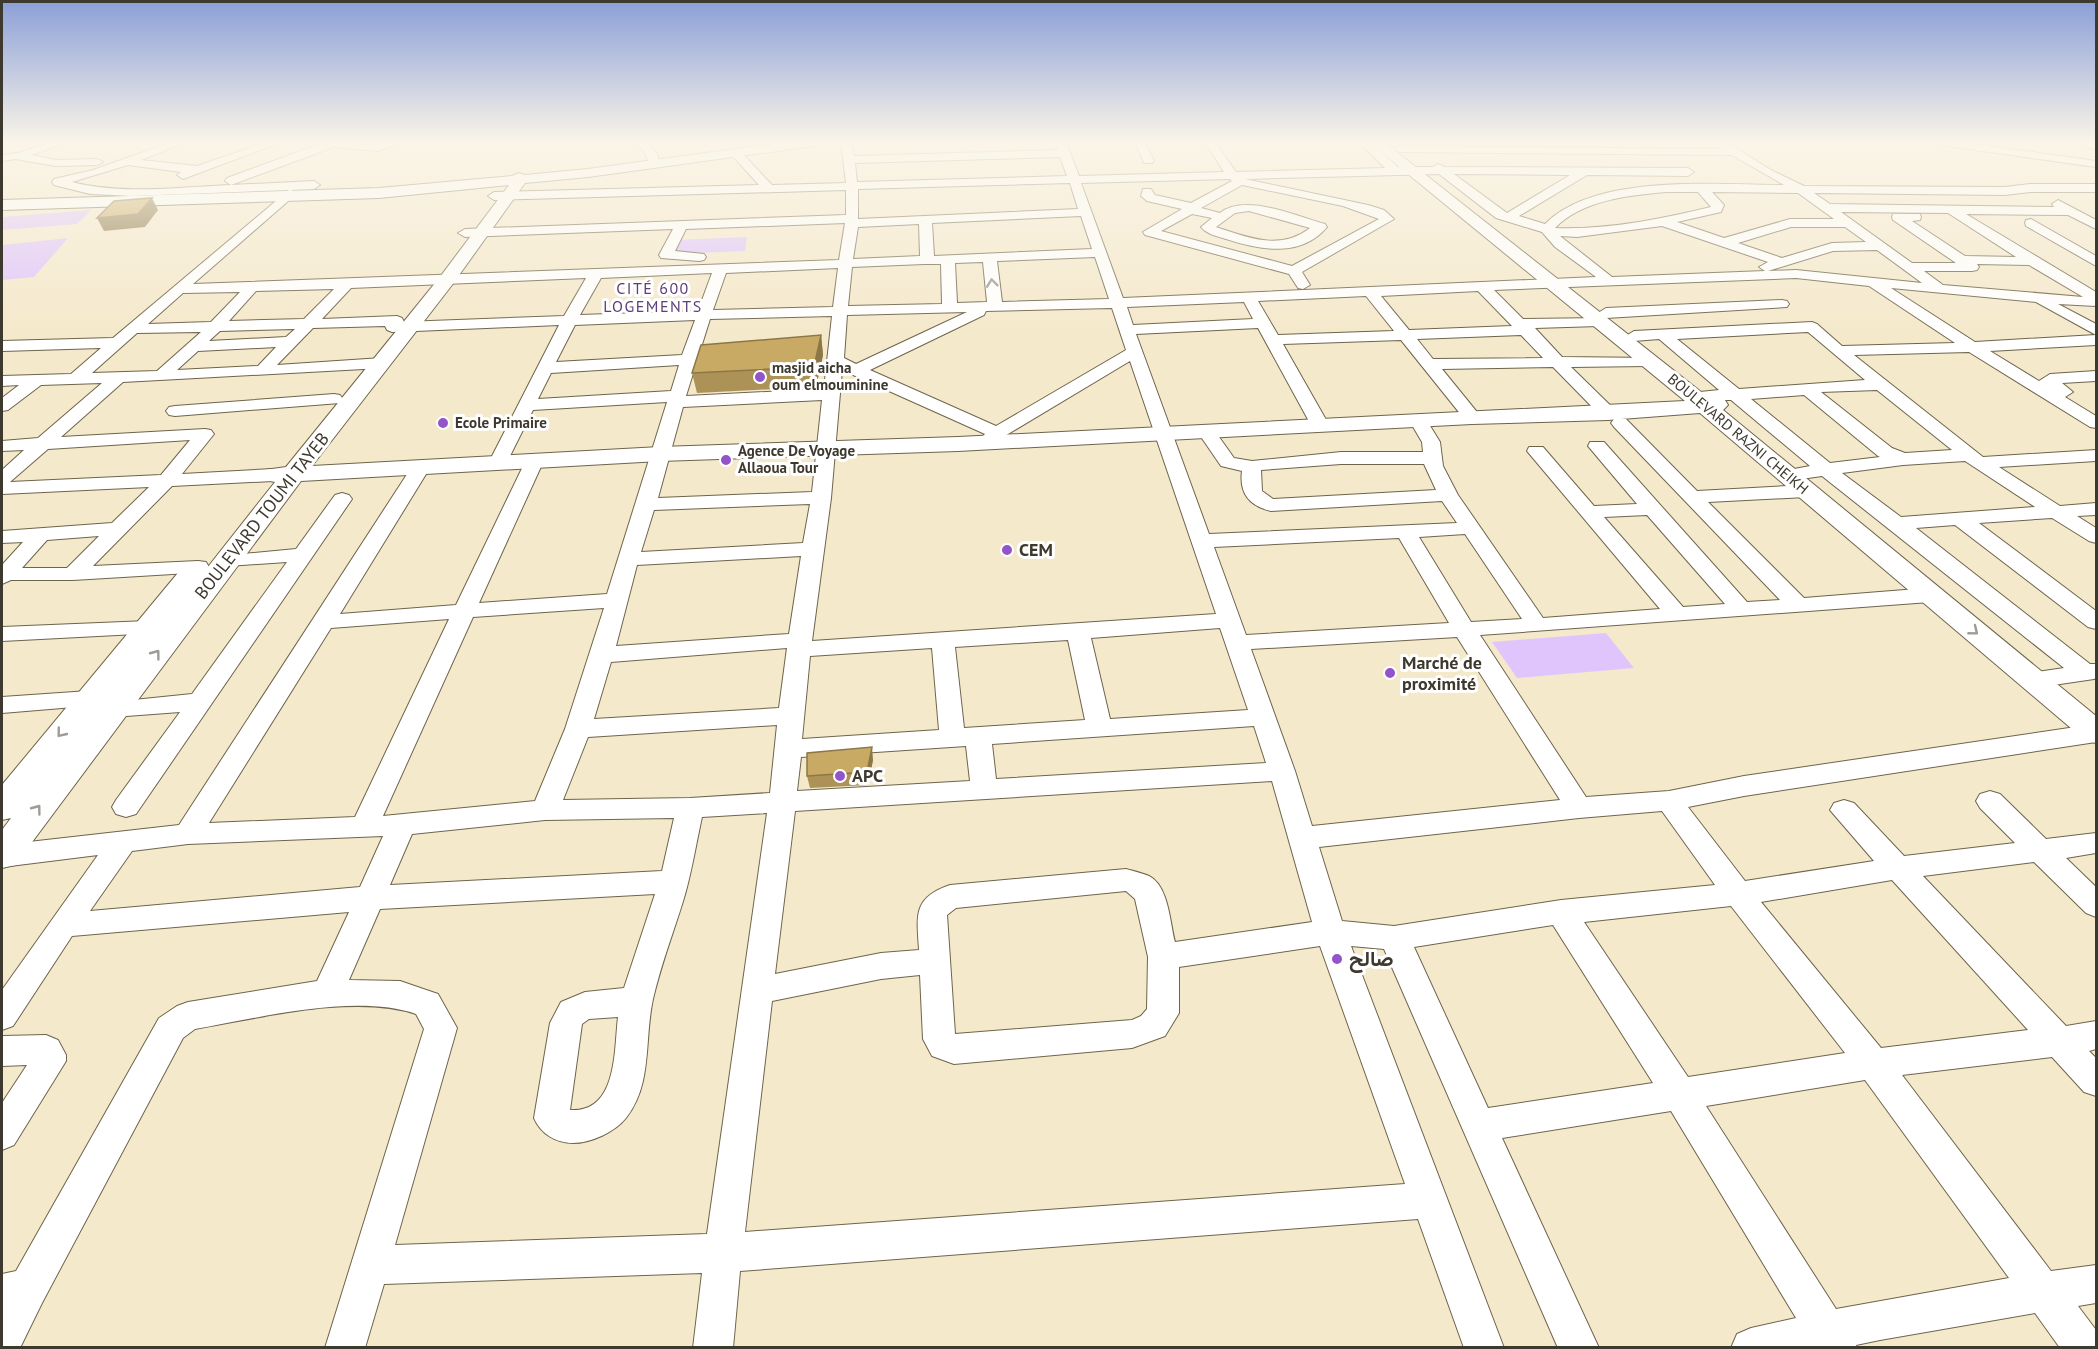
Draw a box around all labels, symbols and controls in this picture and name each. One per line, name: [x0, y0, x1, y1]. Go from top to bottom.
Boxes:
district label: CITÉ 600 LOGEMENTS: [603, 278, 703, 316]
one-way arrow: [987, 278, 999, 287]
place label: masjid aicha oum elmouminine: [772, 358, 889, 394]
street label: BOULEVARD RAZNI CHEIKH: [1664, 369, 1813, 498]
marker: masjid aicha oum elmouminine: [753, 370, 767, 384]
place label: Ecole Primaire: [455, 413, 547, 432]
marker: Ecole Primaire: [436, 416, 450, 430]
street label: BOULEVARD TOUMI TAYEB: [189, 428, 334, 604]
place label: Agence De Voyage Allaoua Tour: [738, 441, 855, 477]
marker: Agence De Voyage Allaoua Tour: [719, 453, 733, 467]
place label: CEM: [1019, 538, 1053, 561]
marker: CEM: [1000, 543, 1014, 557]
one-way arrow: [1967, 624, 1978, 635]
one-way arrow: [148, 649, 159, 660]
place label: Marché de proximité: [1402, 651, 1482, 695]
marker: Marché de proximité: [1383, 666, 1397, 680]
one-way arrow: [58, 726, 69, 737]
place label: APC: [852, 764, 883, 787]
marker: APC: [833, 769, 847, 783]
one-way arrow: [30, 804, 41, 815]
place label: صالح: [1349, 945, 1394, 973]
marker: صالح: [1330, 952, 1344, 966]

